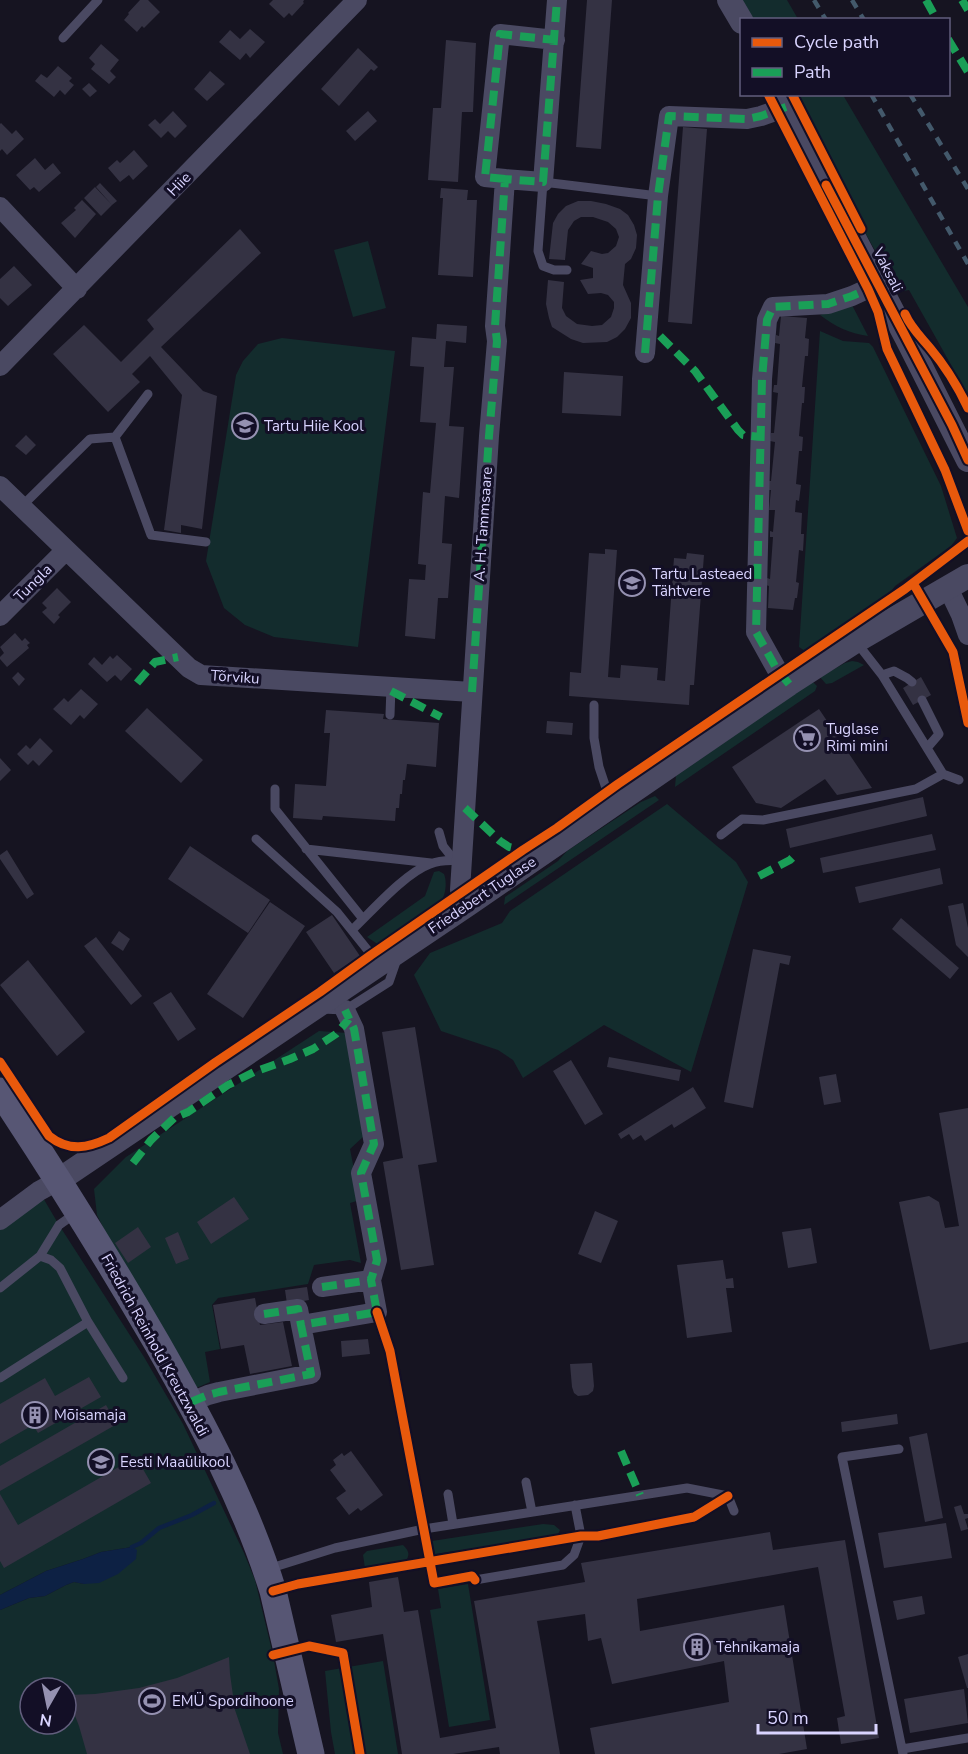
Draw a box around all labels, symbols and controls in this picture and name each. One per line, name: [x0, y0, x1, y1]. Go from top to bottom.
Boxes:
legend: [740, 18, 950, 96]
text: Cycle path: [794, 30, 879, 54]
text: Path: [794, 60, 831, 84]
street label: Hiie: [163, 168, 195, 200]
street label: Vaksali: [868, 243, 908, 296]
school or university icon: Tartu Hiie Kool: [230, 411, 260, 441]
place label: Tartu Hiie Kool: [264, 416, 364, 436]
street label: A. H. Tammsaare: [469, 466, 497, 582]
street label: Tungla: [10, 560, 56, 606]
place label: Tartu Lasteaed Tähtvere: [652, 564, 752, 601]
school or university icon: Tartu Lasteaed Tähtvere: [617, 568, 647, 598]
street label: Tõrviku: [210, 665, 260, 689]
place label: Tuglase Rimi mini: [826, 719, 888, 756]
supermarket icon: Tuglase Rimi mini: [792, 723, 822, 753]
street label: Friedebert Tuglase: [424, 851, 540, 939]
street label: Friedrich Reinhold Kreutzwaldi: [96, 1250, 214, 1440]
building icon: Mõisamaja: [20, 1400, 50, 1430]
place label: Mõisamaja: [54, 1405, 126, 1425]
school or university icon: Eesti Maaülikool: [86, 1447, 116, 1477]
place label: Eesti Maaülikool: [120, 1452, 230, 1472]
building icon: Tehnikamaja: [682, 1632, 712, 1662]
place label: Tehnikamaja: [716, 1637, 800, 1657]
north arrow: [18, 1676, 78, 1736]
sports icon: EMÜ Spordihoone: [137, 1686, 167, 1716]
place label: EMÜ Spordihoone: [172, 1691, 294, 1711]
scale bar: [758, 1697, 876, 1735]
text: 50 m: [767, 1706, 809, 1730]
text: N: [38, 1708, 53, 1732]

